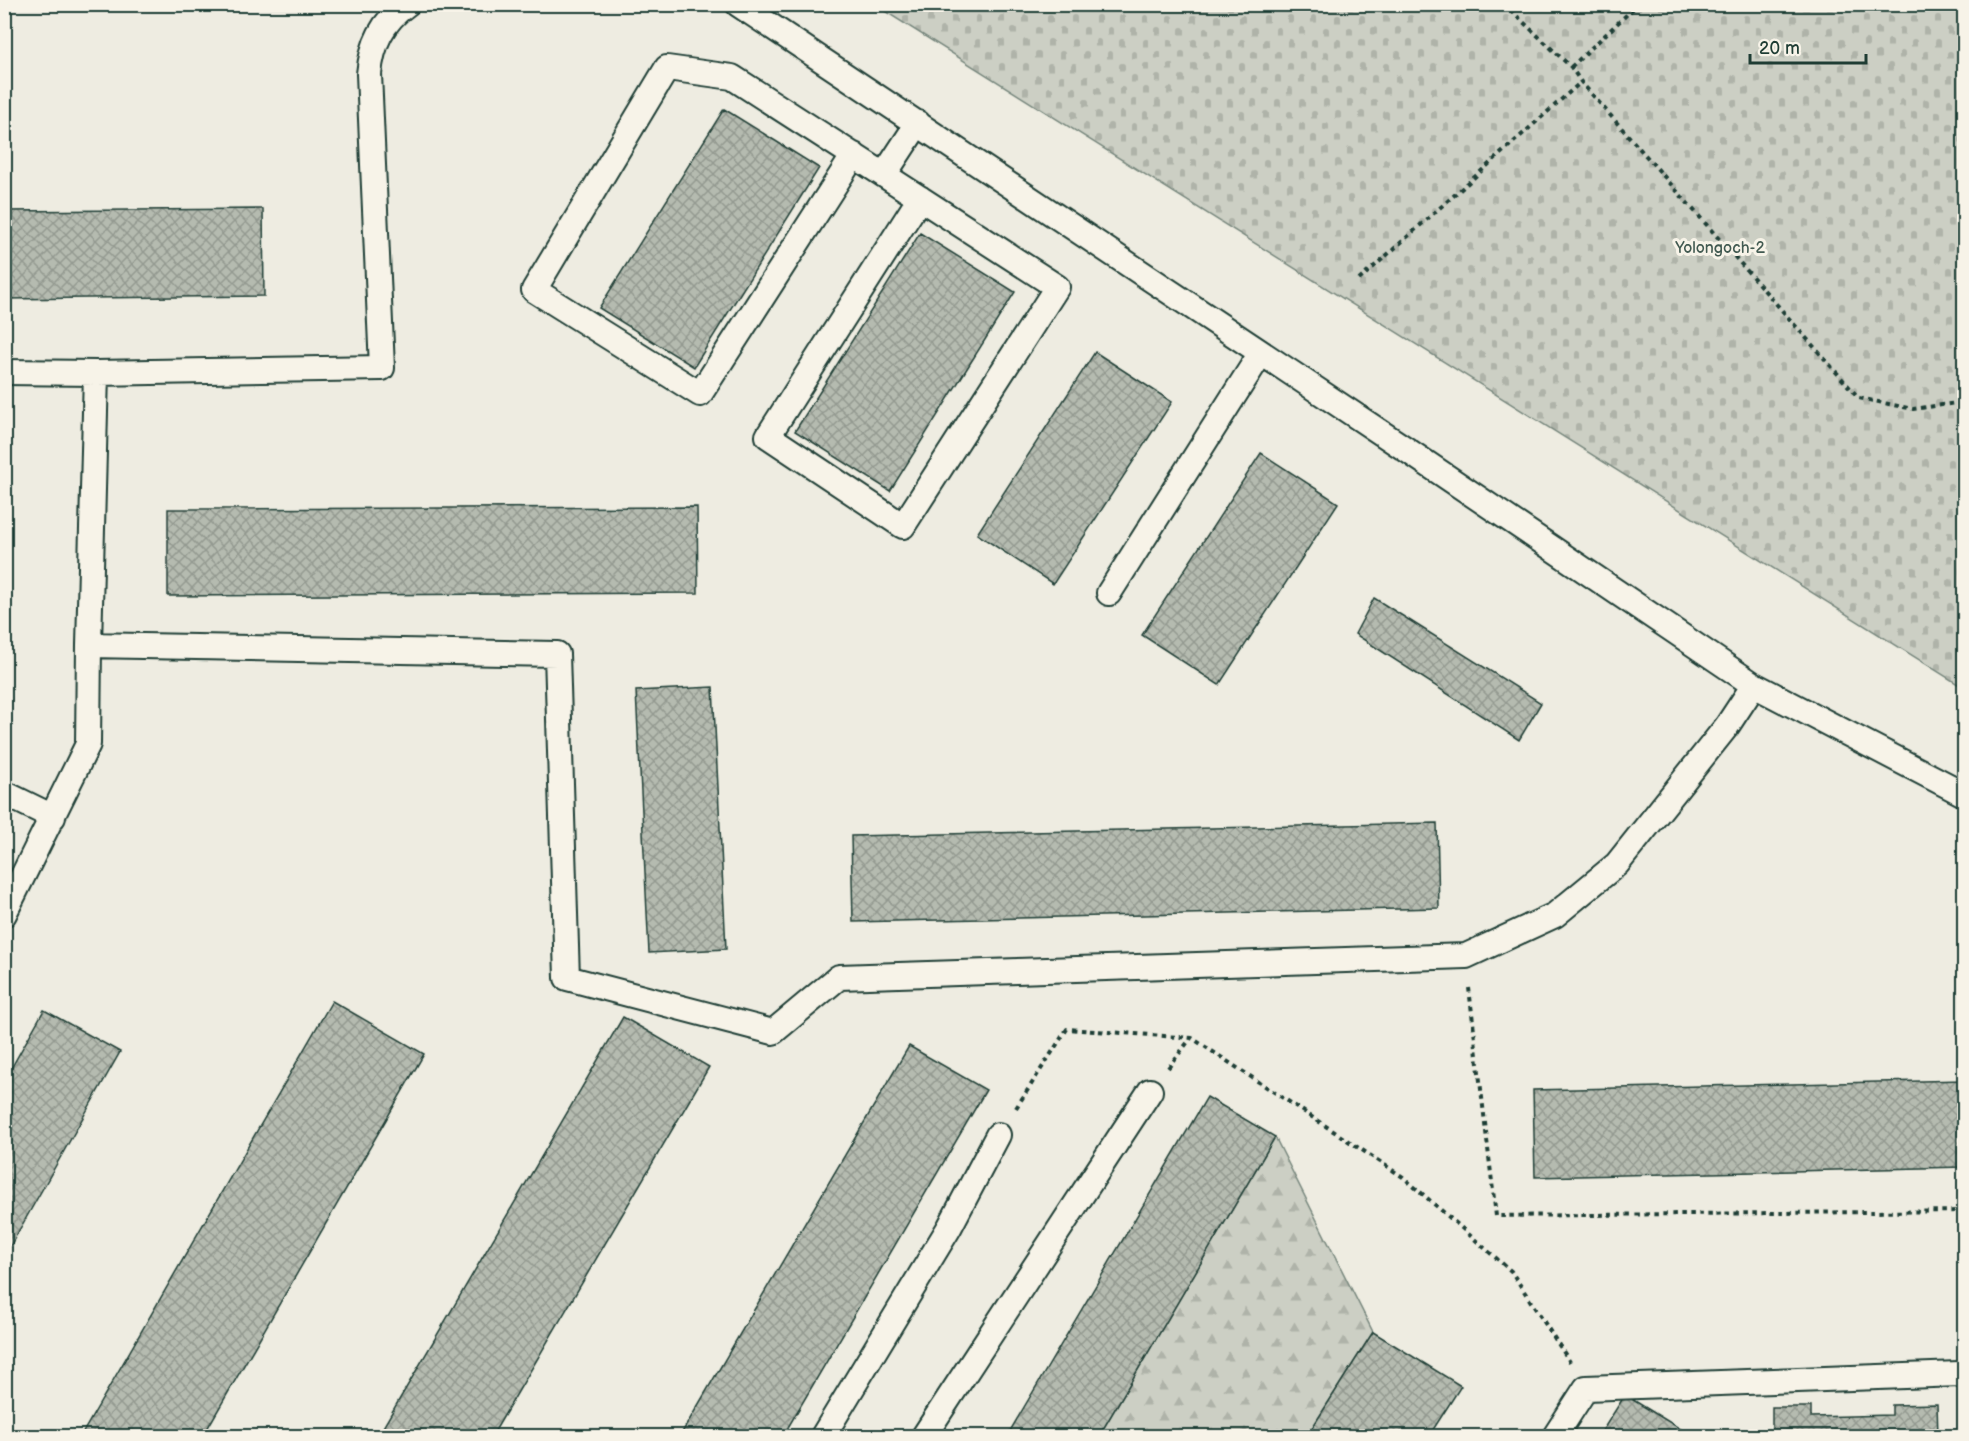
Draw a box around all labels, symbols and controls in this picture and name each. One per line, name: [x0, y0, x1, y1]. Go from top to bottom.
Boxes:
scale bar: [1750, 27, 1866, 65]
text: 20 m: [1759, 38, 1800, 59]
park label: Yolongoch-2: [1674, 239, 1765, 258]

